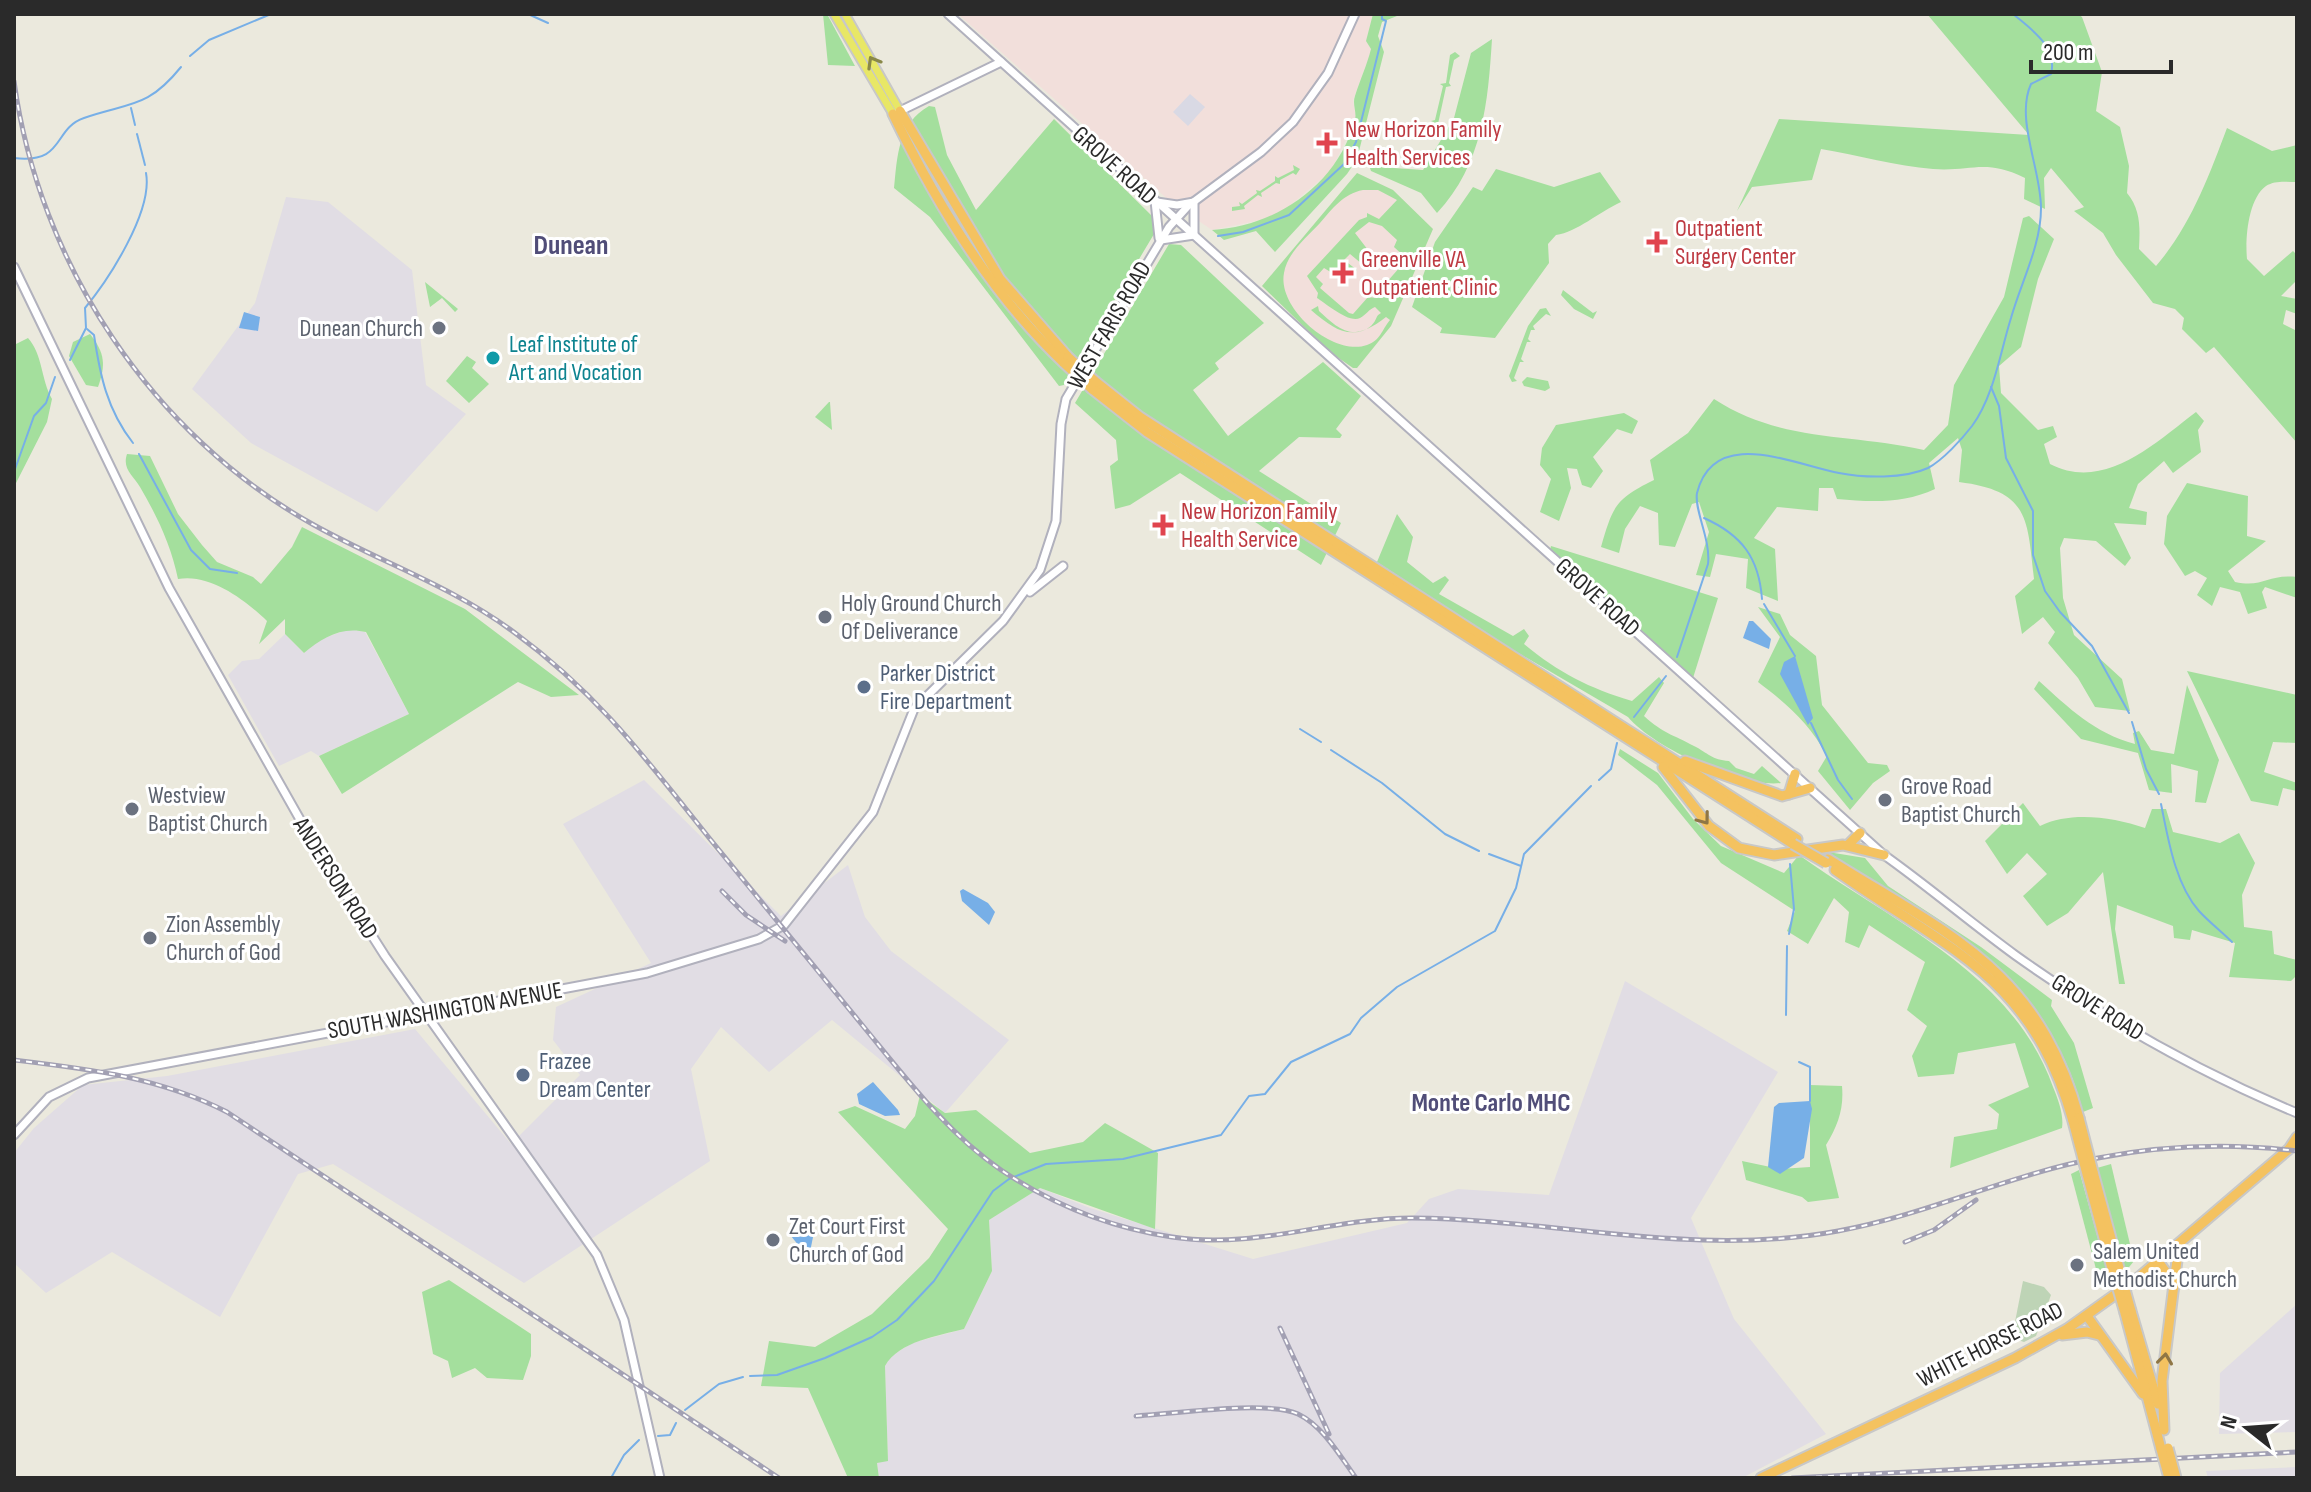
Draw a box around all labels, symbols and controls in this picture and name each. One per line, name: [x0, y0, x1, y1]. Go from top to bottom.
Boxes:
scale bar: [2031, 24, 2171, 74]
text: 200 m: [2043, 38, 2094, 67]
one-way arrow: [867, 56, 883, 71]
place label: New Horizon Family Health Services: [1345, 115, 1501, 172]
street label: GROVE ROAD: [1066, 120, 1163, 211]
marker: New Horizon Family Health Services: [1316, 132, 1338, 154]
place label: Outpatient Surgery Center: [1675, 214, 1796, 271]
district label: Dunean: [533, 229, 609, 262]
marker: Outpatient Surgery Center: [1646, 231, 1668, 253]
place label: Greenville VA Outpatient Clinic: [1361, 245, 1498, 302]
street label: WEST FARIS ROAD: [1061, 256, 1158, 394]
marker: Greenville VA Outpatient Clinic: [1332, 262, 1354, 284]
place label: Dunean Church: [300, 314, 423, 343]
marker: Dunean Church: [430, 319, 448, 337]
place label: Leaf Institute of Art and Vocation: [508, 330, 642, 387]
marker: Leaf Institute of Art and Vocation: [484, 349, 502, 367]
place label: New Horizon Family Health Service: [1181, 497, 1337, 554]
marker: New Horizon Family Health Service: [1152, 514, 1174, 536]
street label: GROVE ROAD: [1549, 552, 1646, 643]
place label: Holy Ground Church Of Deliverance: [841, 589, 1002, 646]
marker: Holy Ground Church Of Deliverance: [816, 608, 834, 626]
place label: Parker District Fire Department: [880, 659, 1012, 716]
marker: Parker District Fire Department: [855, 678, 873, 696]
place label: Grove Road Baptist Church: [1901, 772, 2021, 829]
place label: Westview Baptist Church: [148, 781, 268, 838]
marker: Grove Road Baptist Church: [1876, 791, 1894, 809]
marker: Westview Baptist Church: [123, 800, 141, 818]
one-way arrow: [1695, 810, 1709, 825]
street label: ANDERSON ROAD: [286, 811, 384, 945]
place label: Zion Assembly Church of God: [166, 910, 281, 967]
marker: Zion Assembly Church of God: [141, 929, 159, 947]
street label: GROVE ROAD: [2046, 968, 2149, 1047]
street label: SOUTH WASHINGTON AVENUE: [325, 976, 565, 1045]
place label: Frazee Dream Center: [539, 1047, 651, 1104]
marker: Frazee Dream Center: [514, 1066, 532, 1084]
district label: Monte Carlo MHC: [1411, 1088, 1571, 1119]
place label: Zet Court First Church of God: [789, 1212, 905, 1269]
marker: Zet Court First Church of God: [764, 1231, 782, 1249]
place label: Salem United Methodist Church: [2093, 1237, 2237, 1294]
marker: Salem United Methodist Church: [2068, 1256, 2086, 1274]
street label: WHITE HORSE ROAD: [1912, 1295, 2068, 1394]
one-way arrow: [2156, 1352, 2173, 1365]
north arrow: [2207, 1388, 2287, 1468]
text: N: [2215, 1413, 2244, 1432]

